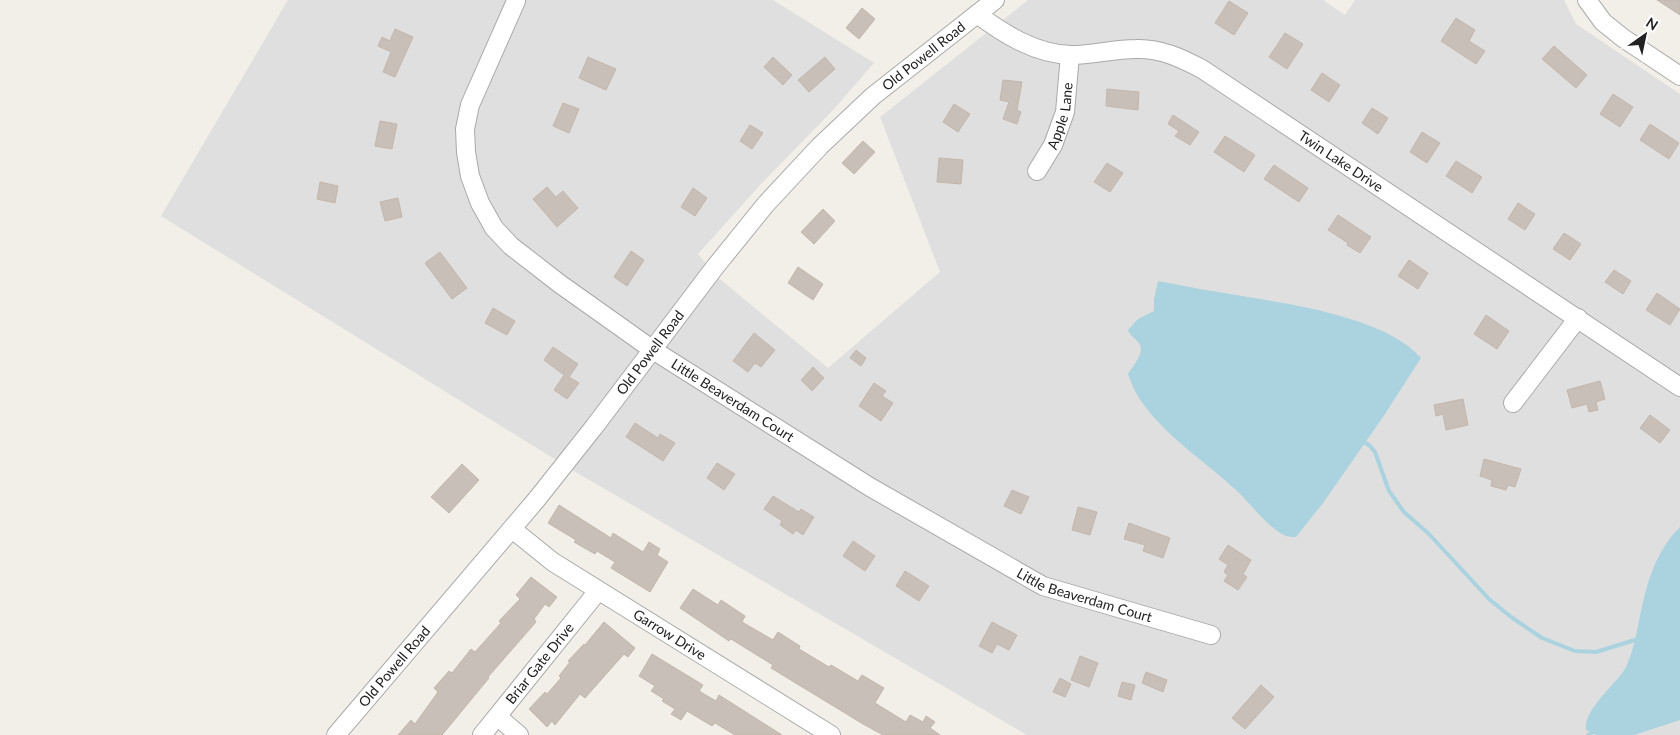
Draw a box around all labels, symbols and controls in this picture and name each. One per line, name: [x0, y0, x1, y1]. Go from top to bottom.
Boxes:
north arrow: [1620, 10, 1670, 60]
text: N: [1643, 14, 1662, 34]
street label: Old Powell Road: [878, 18, 968, 94]
street label: Apple Lane: [1043, 82, 1076, 151]
street label: Twin Lake Drive: [1296, 127, 1387, 195]
street label: Old Powell Road: [612, 307, 687, 398]
street label: Little Beaverdam Court: [668, 355, 797, 445]
street label: Little Beaverdam Court: [1014, 564, 1154, 625]
street label: Garrow Drive: [630, 605, 709, 663]
street label: Briar Gate Drive: [502, 619, 577, 707]
street label: Old Powell Road: [355, 622, 433, 710]

